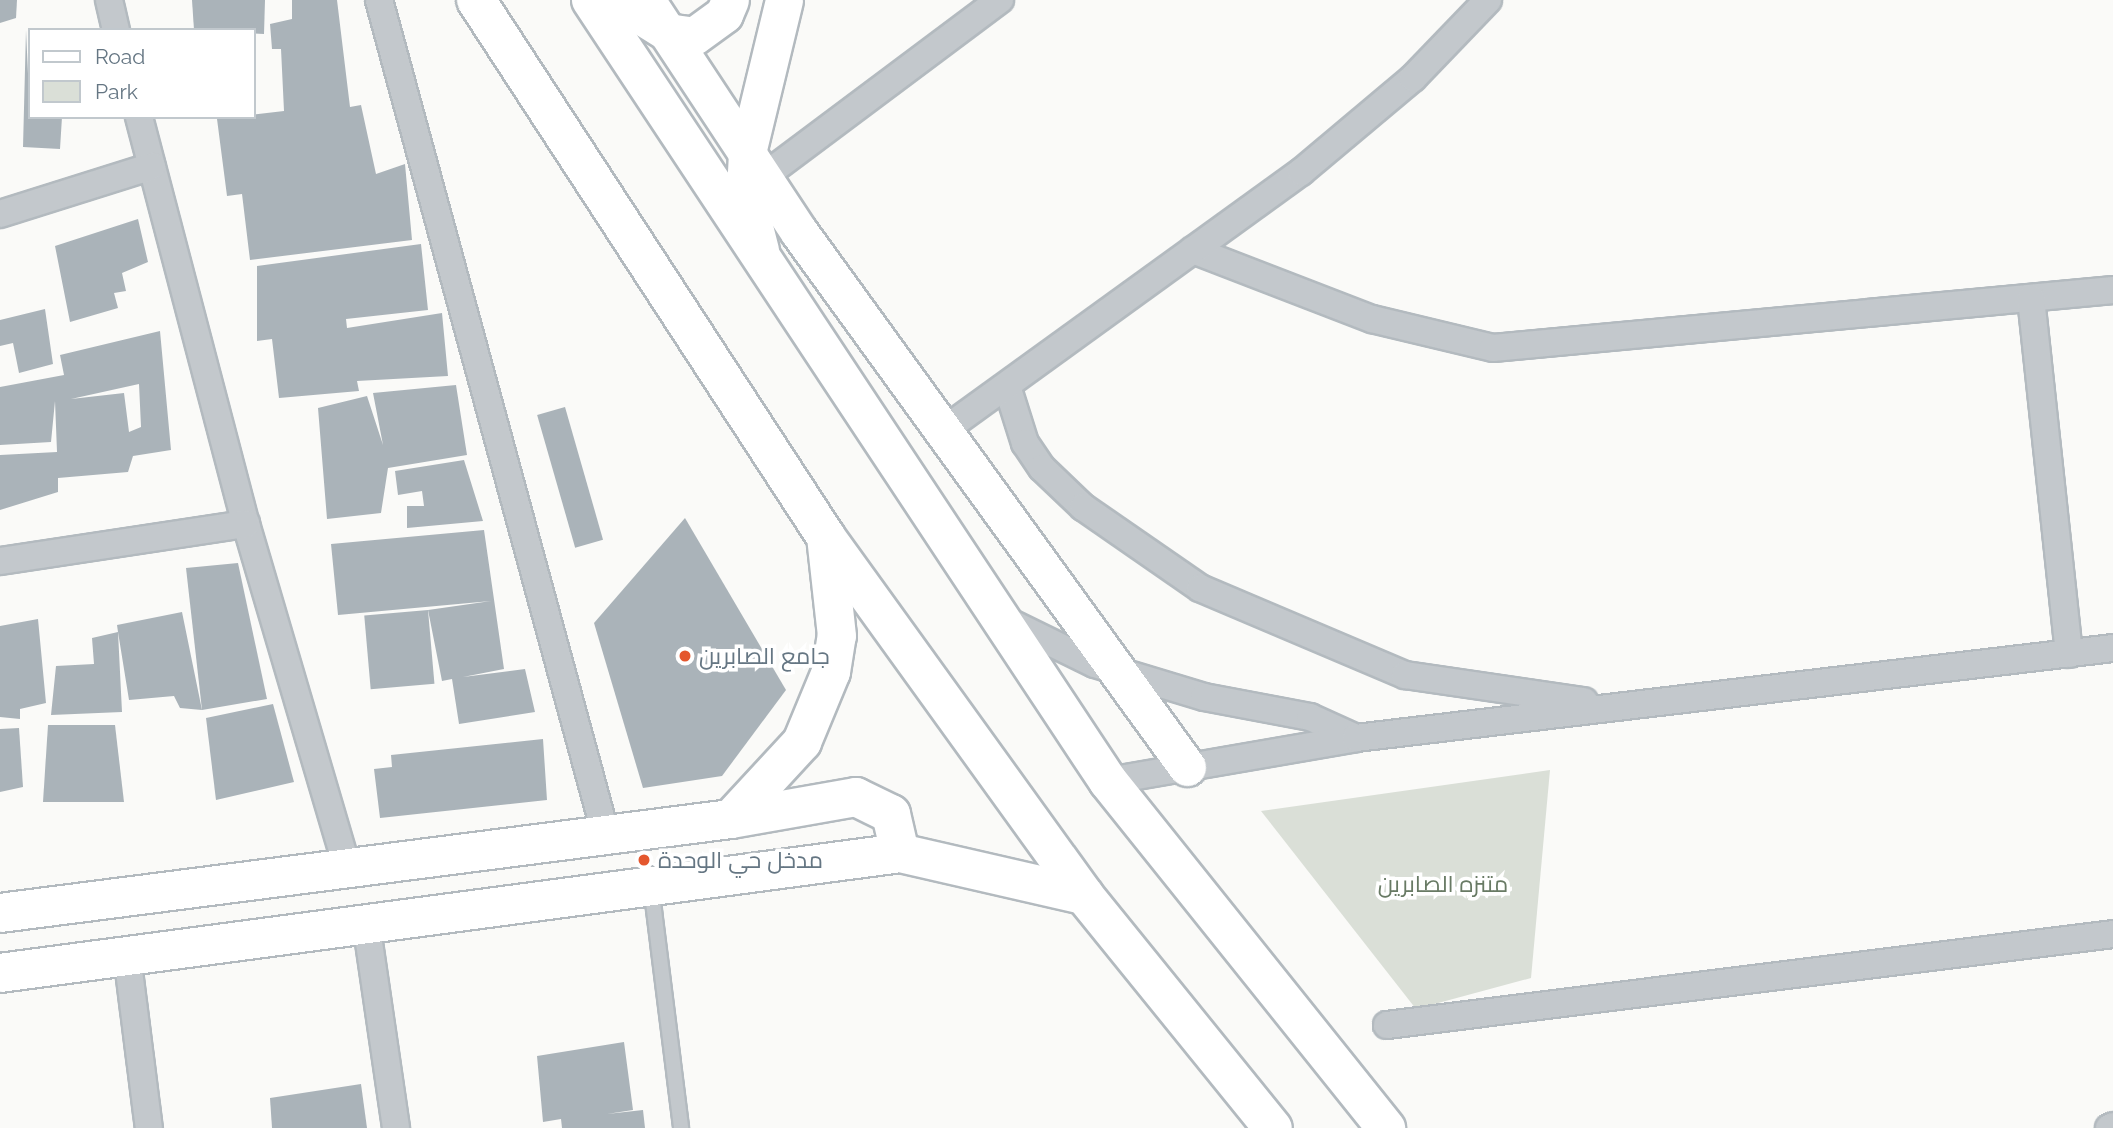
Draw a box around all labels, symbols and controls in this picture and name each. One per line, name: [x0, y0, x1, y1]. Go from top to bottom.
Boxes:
legend: [28, 28, 256, 119]
text: Road: [95, 44, 145, 69]
text: Park: [95, 79, 138, 104]
place label: جامع الصابرين: [699, 642, 830, 670]
marker: جامع الصابرين: [677, 648, 693, 664]
place label: مدخل حي الوحدة: [658, 846, 823, 874]
marker: مدخل حي الوحدة: [636, 852, 652, 868]
park label: متنزه الصابرين: [1378, 870, 1508, 898]

